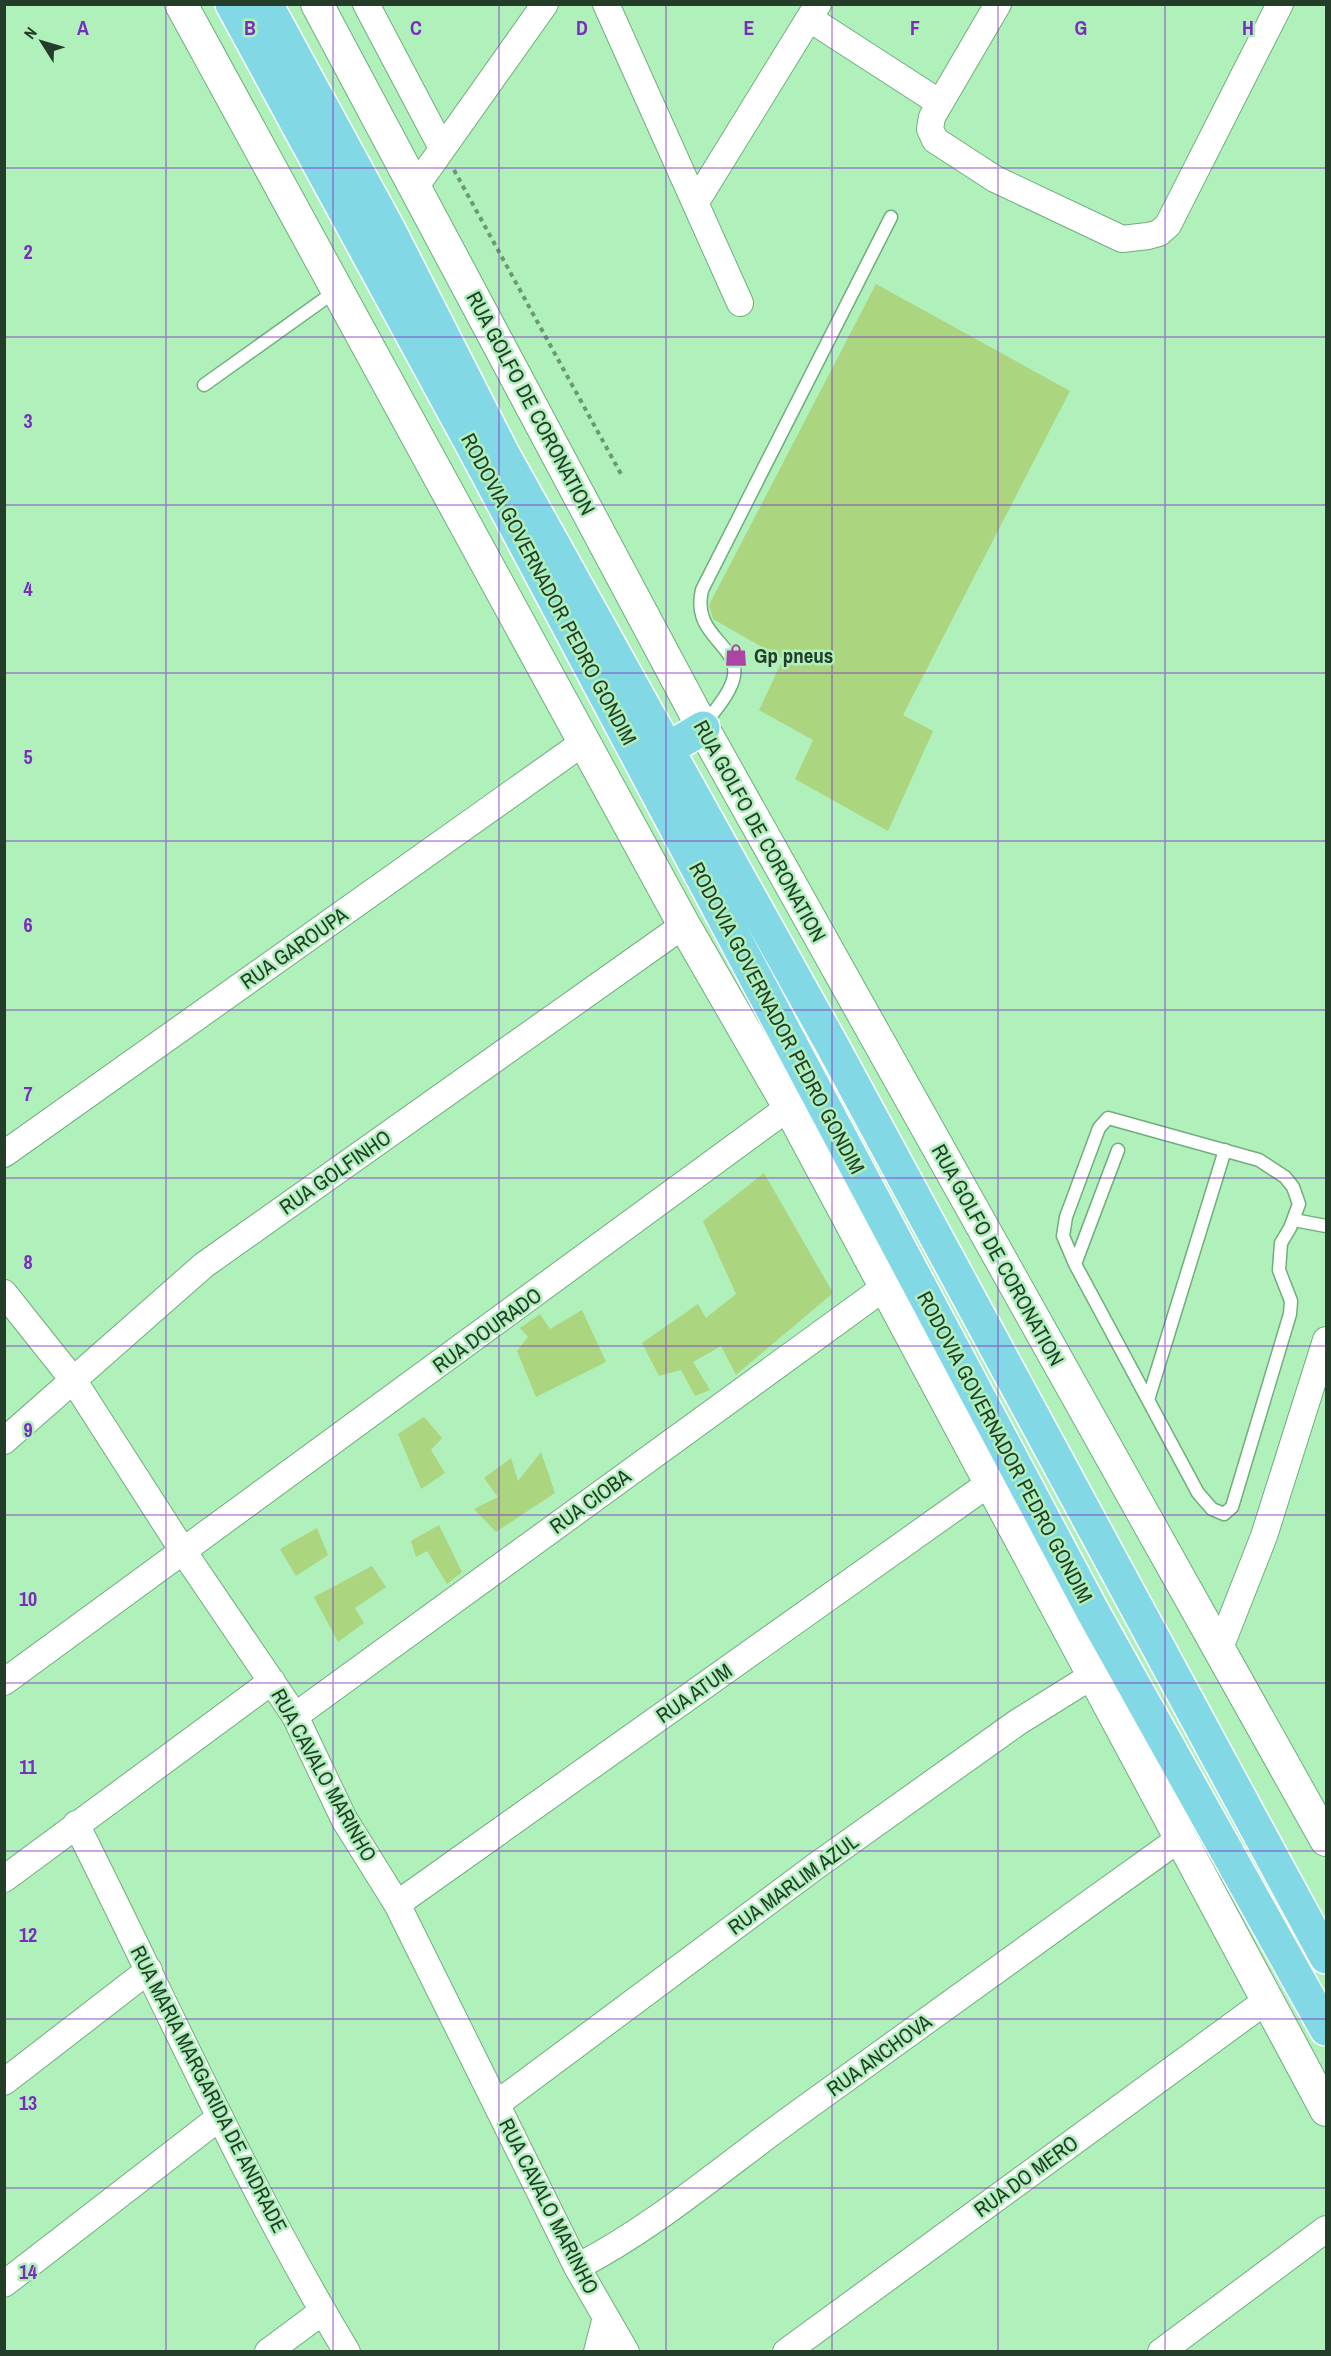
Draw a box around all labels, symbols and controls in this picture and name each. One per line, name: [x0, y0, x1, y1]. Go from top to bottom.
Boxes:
north arrow: [12, 12, 72, 72]
text: A: [77, 14, 89, 41]
text: B: [244, 14, 256, 41]
text: C: [410, 14, 422, 41]
text: D: [576, 14, 588, 41]
text: E: [744, 14, 755, 41]
text: F: [910, 14, 920, 41]
text: G: [1075, 14, 1087, 41]
text: H: [1242, 14, 1254, 41]
text: N: [18, 23, 42, 43]
text: 2: [23, 238, 33, 265]
street label: RUA GOLFO DE CORONATION: [460, 286, 602, 520]
text: 3: [23, 407, 33, 434]
street label: RODOVIA GOVERNADOR PEDRO GONDIM: [454, 428, 644, 750]
text: 4: [23, 575, 33, 602]
place label: Gp pneus: [754, 641, 833, 670]
shop icon: Gp pneus: [723, 642, 749, 668]
street label: RUA GOLFO DE CORONATION: [687, 715, 833, 947]
text: 5: [23, 743, 33, 770]
street label: RODOVIA GOVERNADOR PEDRO GONDIM: [682, 857, 872, 1179]
street label: RUA GAROUPA: [234, 900, 354, 996]
text: 6: [23, 911, 33, 938]
text: 7: [23, 1080, 33, 1107]
street label: RUA GOLFINHO: [273, 1123, 397, 1221]
street label: RUA GOLFO DE CORONATION: [925, 1139, 1071, 1371]
text: 8: [23, 1248, 33, 1275]
street label: RUA DOURADO: [427, 1281, 547, 1379]
street label: RODOVIA GOVERNADOR PEDRO GONDIM: [910, 1286, 1100, 1608]
text: 9: [23, 1416, 33, 1443]
street label: RUA CIOBA: [544, 1461, 637, 1540]
text: 10: [19, 1585, 37, 1612]
street label: RUA ATUM: [650, 1656, 738, 1730]
street label: RUA CAVALO MARINHO: [264, 1683, 384, 1867]
text: 11: [19, 1753, 38, 1780]
street label: RUA MARLIM AZUL: [722, 1826, 865, 1941]
text: 12: [19, 1921, 37, 1948]
street label: RUA MARIA MARGARIDA DE ANDRADE: [124, 1940, 294, 2238]
street label: RUA ANCHOVA: [821, 2007, 938, 2103]
text: 13: [19, 2089, 37, 2116]
street label: RUA CAVALO MARINHO: [492, 2113, 606, 2299]
street label: RUA DO MERO: [968, 2128, 1084, 2224]
text: 14: [19, 2258, 37, 2285]

